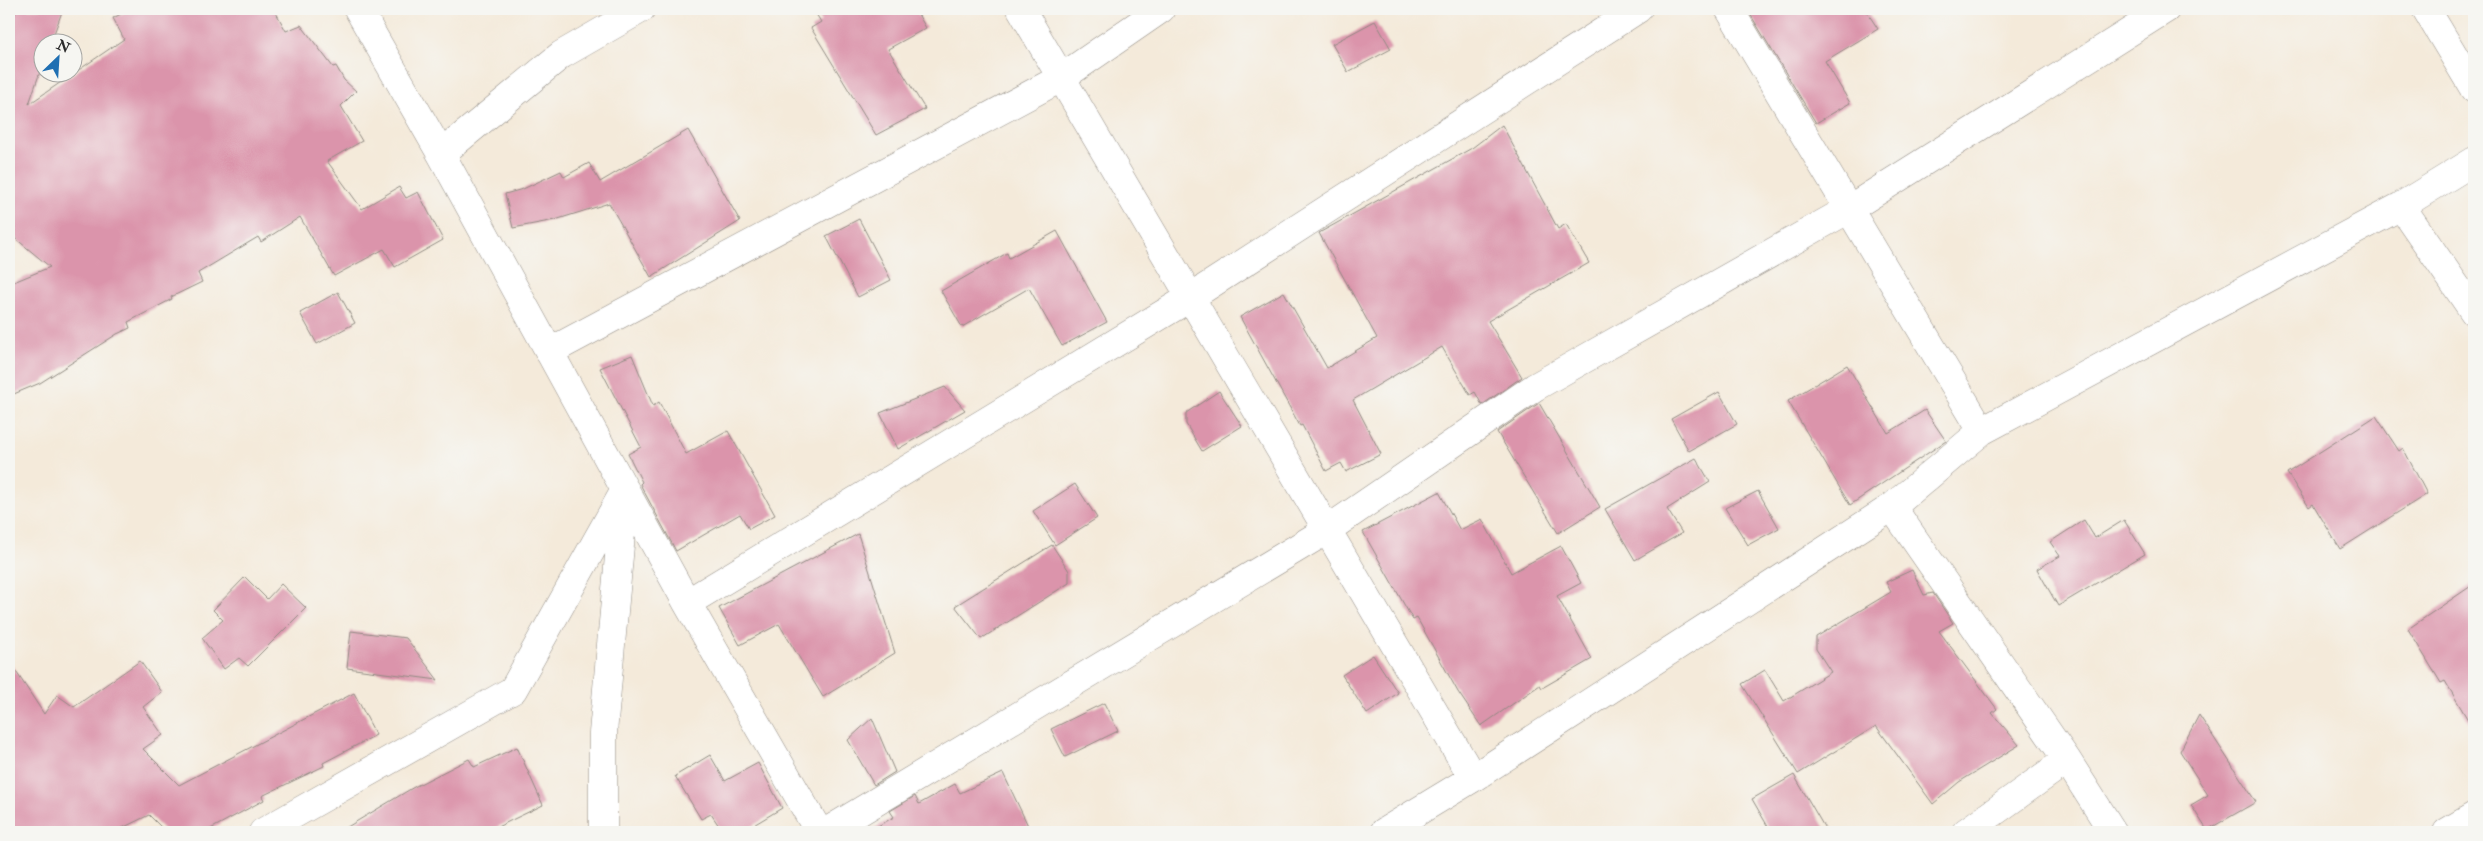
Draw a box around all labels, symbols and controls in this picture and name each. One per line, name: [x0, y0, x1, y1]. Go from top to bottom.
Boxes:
north arrow: [32, 32, 82, 82]
text: N: [53, 36, 73, 57]

